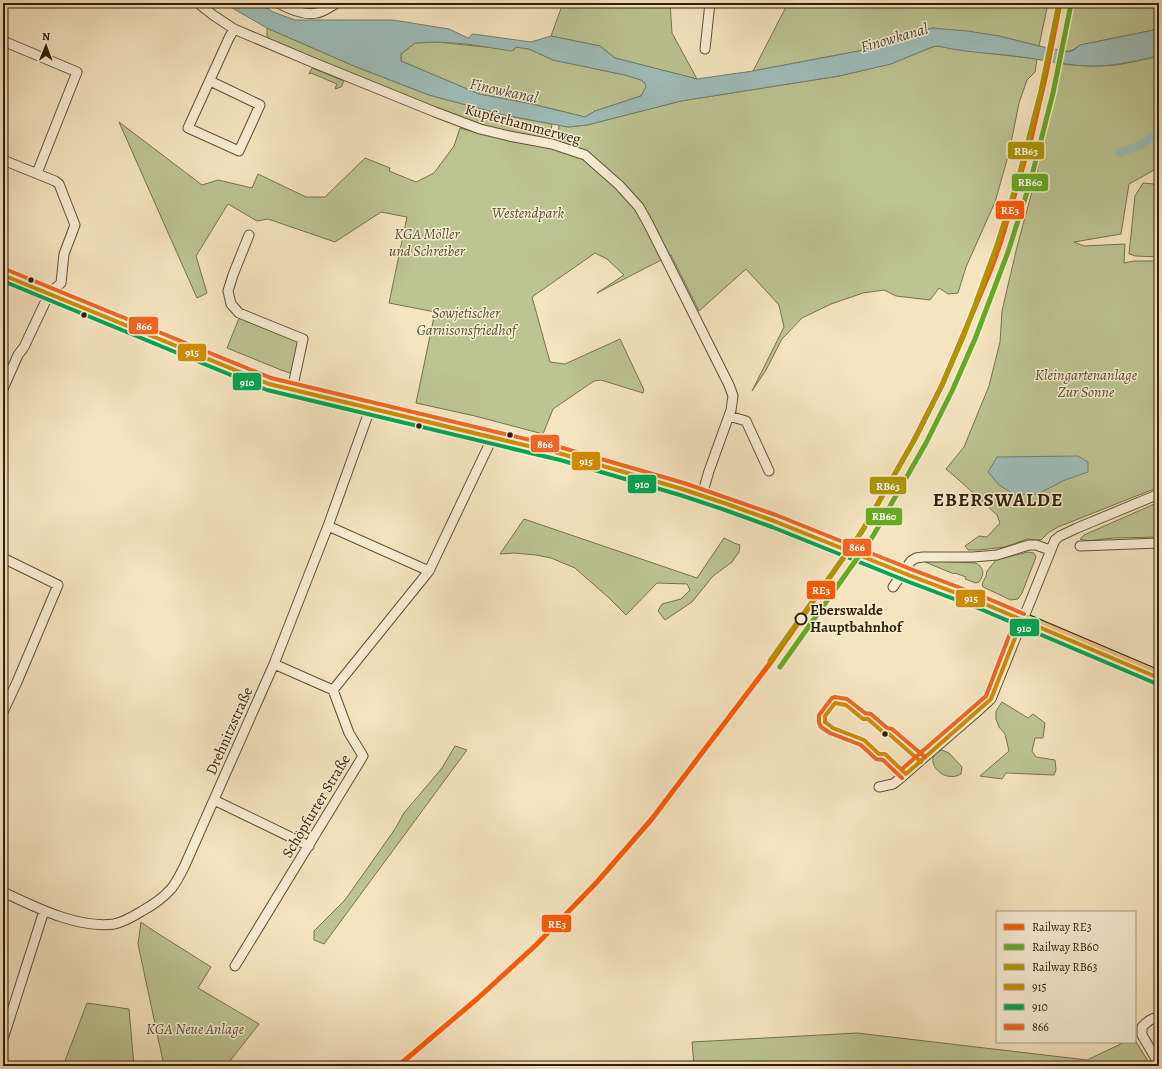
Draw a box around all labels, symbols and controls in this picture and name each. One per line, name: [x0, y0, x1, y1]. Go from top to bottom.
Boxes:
water label: Finowkanal: [858, 18, 931, 58]
north arrow: [26, 26, 66, 66]
text: N: [42, 29, 50, 44]
water label: Finowkanal: [467, 73, 540, 109]
street label: Kupferhammerweg: [463, 99, 584, 149]
line badge: RB63: [1007, 141, 1045, 160]
text: RB63: [1014, 144, 1038, 159]
line badge: RB60: [1011, 173, 1049, 192]
text: RB60: [1018, 175, 1043, 190]
line badge: RE3: [995, 200, 1025, 220]
park label: Westendpark: [492, 203, 565, 223]
text: RE3: [1001, 203, 1019, 218]
park label: KGA Möller und Schreiber: [389, 224, 466, 261]
unlabelled marker: [26, 275, 36, 285]
park label: Sowjetischer Garnisonsfriedhof: [416, 303, 519, 340]
unlabelled marker: [79, 310, 89, 320]
line badge: 866: [128, 316, 159, 335]
text: 866: [136, 319, 152, 334]
line badge: 915: [177, 343, 207, 362]
text: 915: [185, 345, 199, 360]
park label: Kleingartenanlage Zur Sonne: [1035, 365, 1138, 402]
line badge: 910: [232, 372, 262, 391]
text: 910: [240, 375, 255, 390]
unlabelled marker: [414, 421, 424, 431]
unlabelled marker: [505, 430, 515, 440]
line badge: 866: [530, 434, 560, 453]
text: 866: [537, 437, 553, 452]
line badge: 915: [571, 451, 601, 471]
text: 915: [579, 454, 593, 469]
line badge: 910: [627, 474, 657, 494]
line badge: RB63: [869, 476, 907, 495]
text: 910: [635, 477, 650, 492]
text: RB63: [876, 479, 900, 494]
district label: EBERSWALDE: [933, 487, 1063, 513]
line badge: RB60: [865, 507, 903, 526]
text: RB60: [872, 509, 897, 524]
line badge: 866: [842, 538, 872, 557]
text: 866: [849, 540, 865, 555]
line badge: RE3: [806, 580, 836, 600]
text: RE3: [812, 583, 830, 598]
line badge: 915: [955, 589, 986, 608]
text: 915: [964, 591, 978, 606]
place label: Eberswalde Hauptbahnhof: [810, 600, 904, 637]
marker: Eberswalde Hauptbahnhof: [794, 612, 808, 626]
line badge: 910: [1009, 618, 1040, 637]
text: 910: [1017, 621, 1032, 636]
street label: Drehnitzstraße: [201, 684, 257, 778]
unlabelled marker: [880, 729, 890, 739]
street label: Schöpfurter Straße: [277, 750, 355, 862]
legend: [996, 911, 1136, 1043]
line badge: RE3: [541, 914, 572, 933]
text: RE3: [548, 917, 566, 932]
text: Railway RE3: [1032, 919, 1092, 935]
text: Railway RB60: [1032, 939, 1099, 955]
text: Railway RB63: [1032, 959, 1097, 975]
text: 915: [1032, 979, 1047, 995]
text: 910: [1032, 999, 1048, 1015]
park label: KGA Neue Anlage: [146, 1019, 245, 1039]
text: 866: [1032, 1019, 1049, 1035]

